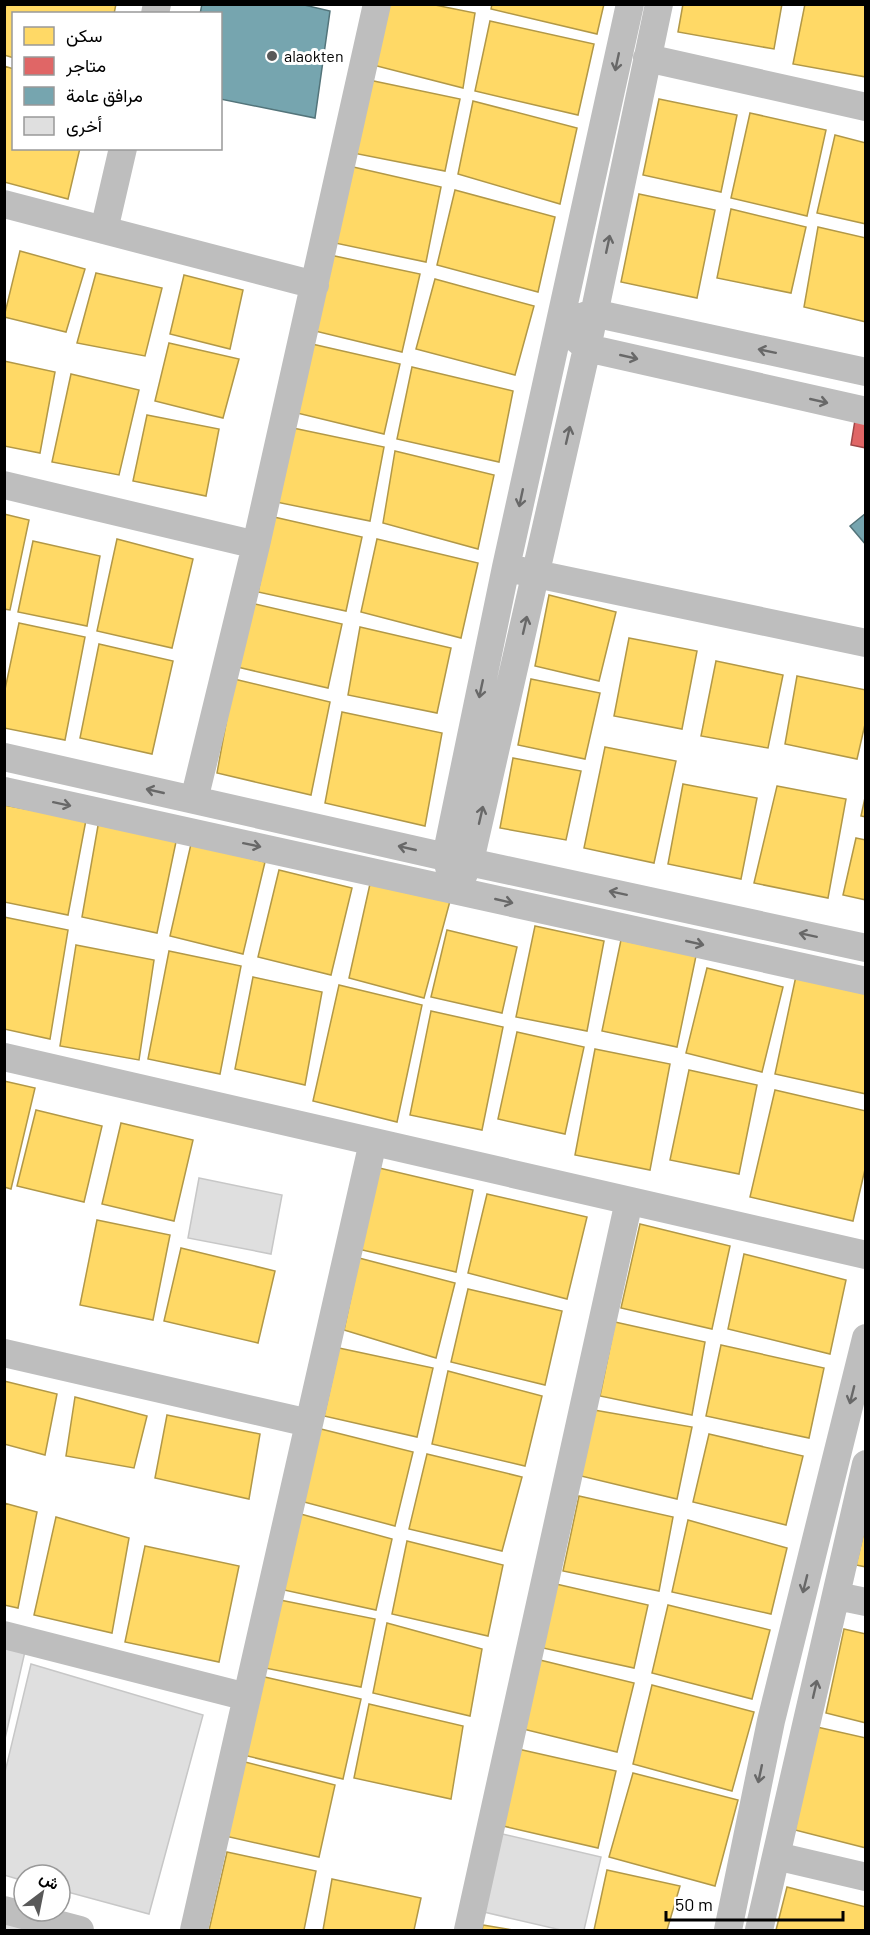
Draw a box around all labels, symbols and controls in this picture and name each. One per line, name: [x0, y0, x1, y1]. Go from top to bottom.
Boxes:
legend: [12, 12, 222, 150]
text: سكن: [66, 24, 102, 47]
place label: alaokten: [284, 46, 344, 65]
marker: alaokten: [265, 49, 279, 63]
one-way arrow: [611, 51, 622, 71]
text: متاجر: [65, 54, 106, 77]
text: مرافق عامة: [66, 84, 143, 107]
text: أخرى: [66, 114, 102, 137]
one-way arrow: [603, 235, 614, 254]
one-way arrow: [758, 345, 778, 356]
one-way arrow: [619, 352, 638, 364]
one-way arrow: [809, 395, 828, 407]
one-way arrow: [563, 425, 574, 445]
one-way arrow: [515, 489, 527, 508]
one-way arrow: [519, 616, 531, 635]
one-way arrow: [475, 679, 486, 698]
one-way arrow: [146, 785, 165, 796]
one-way arrow: [51, 799, 71, 810]
one-way arrow: [476, 806, 487, 825]
one-way arrow: [242, 840, 261, 852]
one-way arrow: [397, 842, 417, 853]
one-way arrow: [609, 887, 628, 899]
one-way arrow: [494, 895, 513, 907]
one-way arrow: [799, 929, 819, 940]
one-way arrow: [684, 938, 704, 949]
one-way arrow: [845, 1385, 857, 1404]
one-way arrow: [798, 1575, 810, 1594]
one-way arrow: [809, 1680, 821, 1699]
one-way arrow: [754, 1764, 765, 1783]
north arrow: [12, 1863, 72, 1923]
text: ش: [36, 1867, 63, 1894]
scale bar: [666, 1884, 843, 1922]
text: 50 m: [675, 1893, 713, 1915]

